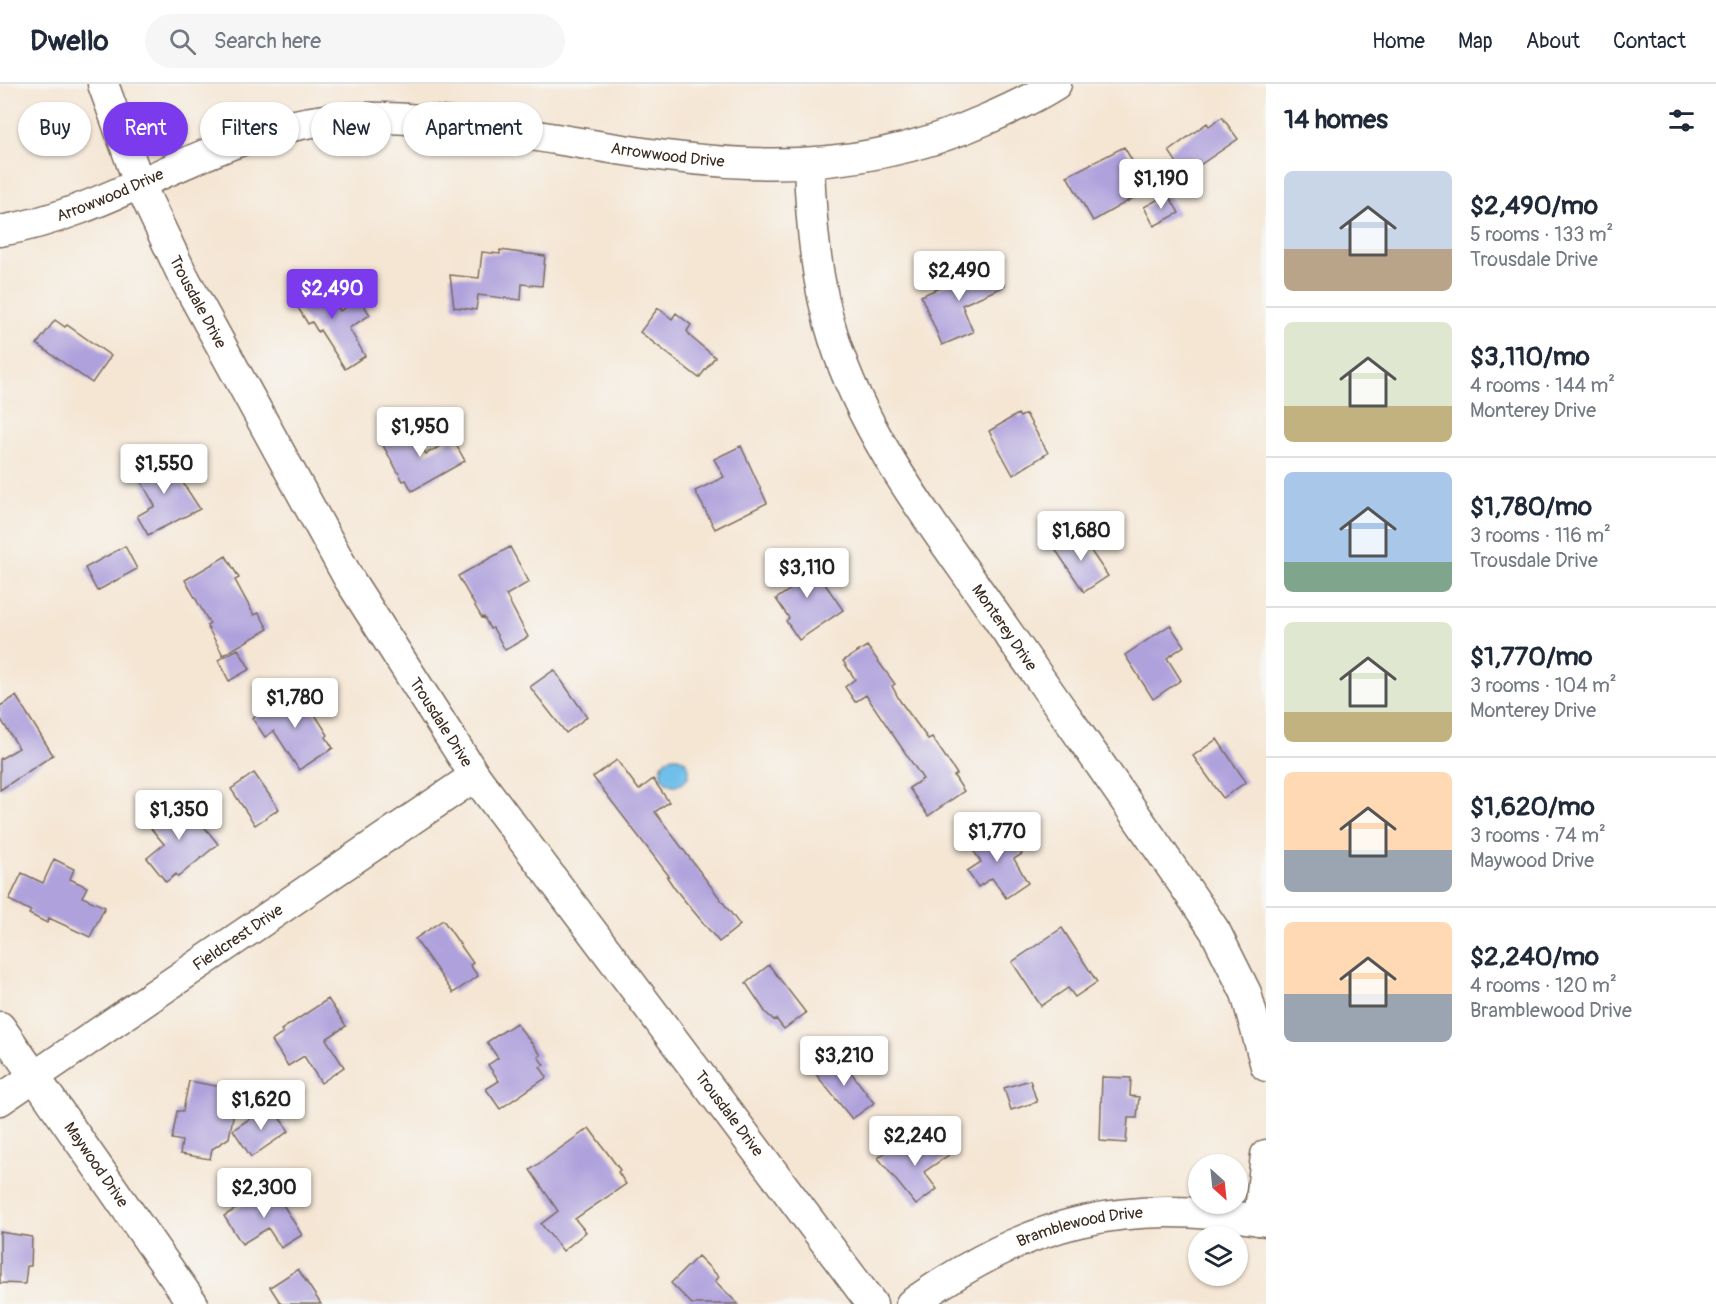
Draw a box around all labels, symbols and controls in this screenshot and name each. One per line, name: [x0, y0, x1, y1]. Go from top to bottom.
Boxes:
search box: [145, 14, 565, 68]
text: Dwello: [30, 24, 109, 59]
icon: search: [166, 25, 199, 58]
text: Search here: [214, 27, 321, 55]
text: Home: [1372, 28, 1425, 55]
text: Map: [1458, 28, 1493, 55]
text: About: [1526, 28, 1580, 55]
text: Contact: [1613, 28, 1686, 55]
chip: Buy: [18, 102, 91, 156]
chip: Rent: [103, 102, 188, 156]
chip: Filters: [200, 102, 299, 156]
chip: New: [311, 102, 391, 156]
chip: Apartment: [403, 102, 543, 156]
text: 14 homes: [1284, 104, 1388, 136]
icon: filters: [1665, 104, 1698, 137]
street label: Arrowwood Drive: [609, 138, 725, 172]
pin: $1,190: [1112, 159, 1210, 210]
street label: Arrowwood Drive: [54, 164, 167, 226]
text: $1,190: [1133, 166, 1189, 191]
text: $2,490/mo: [1470, 190, 1598, 222]
icon: home: [1332, 195, 1404, 267]
text: 5 rooms · 133 m²: [1470, 222, 1613, 247]
text: Trousdale Drive: [1470, 247, 1598, 272]
pin: $2,490: [910, 251, 1008, 302]
street label: Trousdale Drive: [165, 252, 231, 352]
text: $2,490: [928, 258, 990, 283]
pin: $2,490: [283, 269, 381, 320]
text: $2,490: [301, 276, 363, 301]
text: $3,110/mo: [1470, 341, 1590, 373]
icon: home: [1332, 346, 1404, 418]
text: 4 rooms · 144 m²: [1470, 373, 1615, 398]
text: Monterey Drive: [1470, 398, 1596, 423]
pin: $1,950: [371, 407, 469, 458]
text: $1,950: [391, 414, 449, 439]
pin: $1,550: [115, 444, 213, 495]
text: $1,550: [134, 451, 194, 476]
text: $1,780/mo: [1470, 491, 1592, 523]
icon: home: [1332, 496, 1404, 568]
pin: $1,680: [1032, 511, 1130, 562]
text: $1,680: [1051, 518, 1111, 543]
text: 3 rooms · 116 m²: [1470, 523, 1611, 548]
pin: $3,110: [758, 548, 856, 599]
text: Trousdale Drive: [1470, 548, 1598, 573]
text: $3,110: [779, 555, 835, 580]
street label: Monterey Drive: [967, 581, 1041, 675]
text: $1,770/mo: [1470, 641, 1593, 673]
icon: home: [1332, 646, 1404, 718]
text: 3 rooms · 104 m²: [1470, 673, 1617, 698]
street label: Trousdale Drive: [405, 674, 477, 771]
pin: $1,780: [246, 678, 344, 729]
text: $1,780: [266, 685, 324, 710]
text: Monterey Drive: [1470, 698, 1596, 723]
pin: $1,350: [130, 790, 228, 841]
text: $1,620/mo: [1470, 791, 1595, 823]
icon: home: [1332, 796, 1404, 868]
text: $1,350: [149, 797, 209, 822]
pin: $1,770: [948, 812, 1046, 863]
text: $1,770: [968, 819, 1026, 844]
text: 3 rooms · 74 m²: [1470, 823, 1606, 848]
text: Maywood Drive: [1470, 848, 1594, 873]
street label: Fieldcrest Drive: [189, 900, 287, 975]
text: $2,240/mo: [1470, 941, 1599, 973]
icon: home: [1332, 946, 1404, 1018]
text: 4 rooms · 120 m²: [1470, 973, 1617, 998]
text: Bramblewood Drive: [1470, 998, 1632, 1023]
pin: $3,210: [795, 1036, 893, 1087]
text: $3,210: [814, 1043, 874, 1068]
street label: Trousdale Drive: [690, 1067, 768, 1161]
pin: $1,620: [212, 1080, 310, 1131]
text: $1,620: [231, 1087, 291, 1112]
pin: $2,240: [866, 1116, 964, 1167]
street label: Maywood Drive: [59, 1118, 133, 1211]
text: $2,240: [883, 1123, 947, 1148]
north arrow: [1188, 1154, 1248, 1214]
map controls: [1188, 1154, 1248, 1286]
pin: $2,300: [215, 1168, 313, 1219]
text: $2,300: [231, 1175, 297, 1200]
street label: Bramblewood Drive: [1014, 1203, 1144, 1252]
button: layers: [1188, 1226, 1248, 1286]

